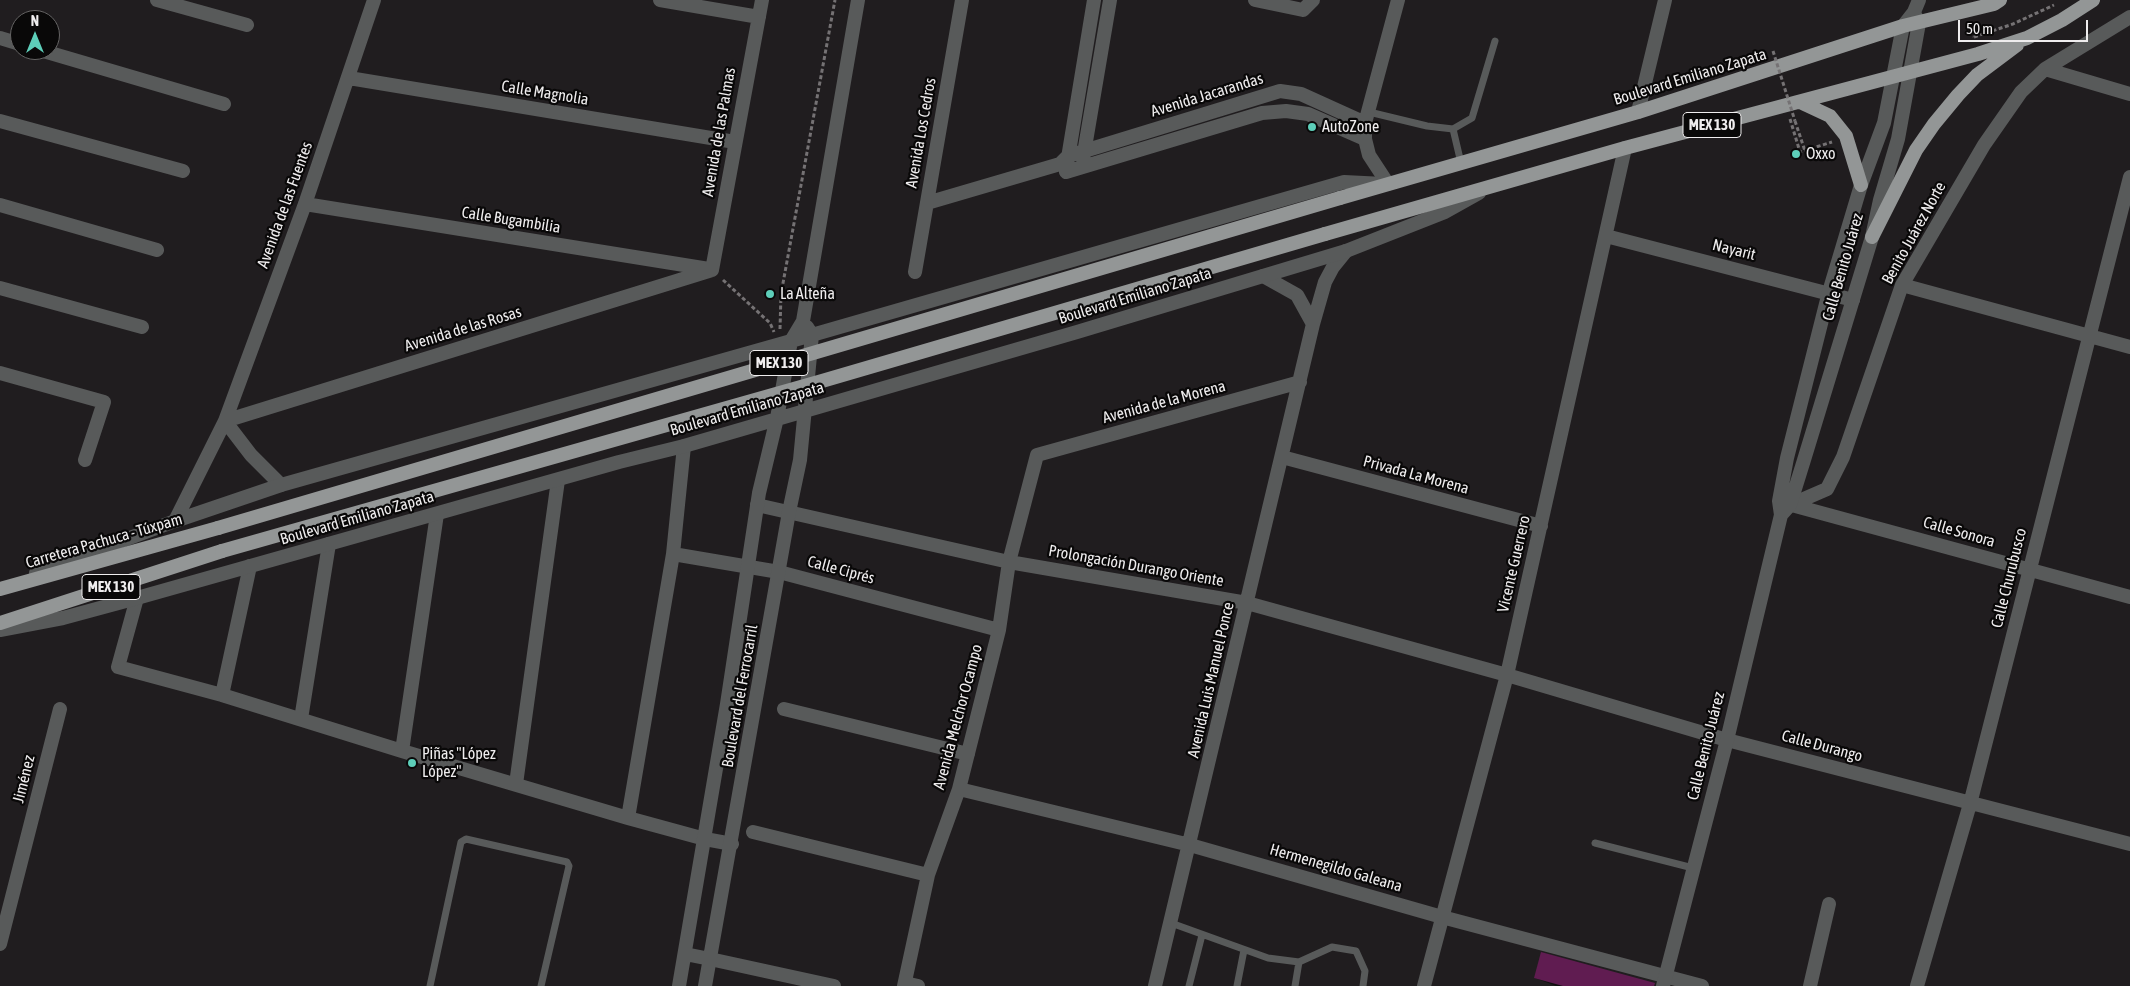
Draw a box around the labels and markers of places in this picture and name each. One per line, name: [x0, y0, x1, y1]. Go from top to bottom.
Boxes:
place label: AutoZone: [1322, 117, 1379, 137]
marker: AutoZone: [1306, 121, 1318, 133]
place label: Oxxo: [1806, 144, 1836, 164]
marker: Oxxo: [1790, 148, 1802, 160]
place label: La Alteña: [780, 284, 835, 304]
marker: La Alteña: [764, 288, 776, 300]
place label: Piñas "López López": [422, 744, 496, 782]
marker: Piñas "López López": [406, 757, 418, 769]

